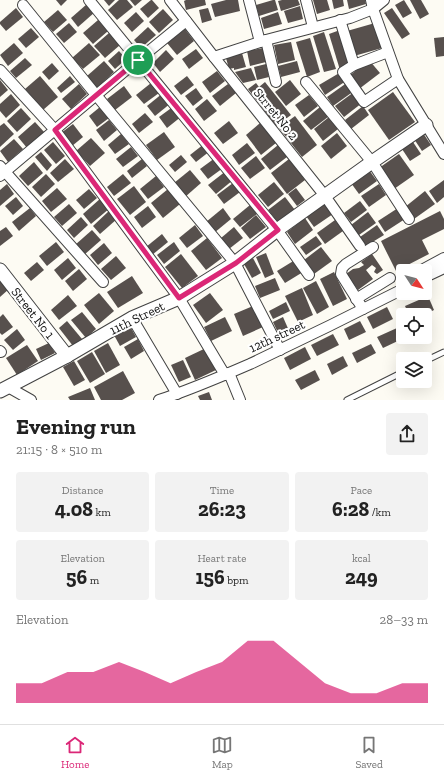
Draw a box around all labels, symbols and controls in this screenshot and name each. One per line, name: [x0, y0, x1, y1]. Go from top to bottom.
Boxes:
pin: [121, 43, 155, 77]
icon: arrive: [127, 49, 149, 71]
street label: Strret No 2: [251, 85, 302, 143]
north arrow: [396, 264, 432, 300]
map controls: [396, 264, 432, 388]
street label: Street No 1: [8, 284, 58, 342]
street label: 11th Street: [107, 298, 167, 338]
button: locate: [396, 308, 432, 344]
street label: 12th street: [247, 317, 307, 355]
button: layers: [396, 352, 432, 388]
text: Evening run: [16, 413, 136, 440]
button: share: [386, 413, 428, 455]
text: 21:15 · 8 × 510 m: [16, 442, 102, 457]
text: Distance: [62, 484, 103, 497]
text: Time: [210, 484, 234, 497]
text: Pace: [350, 484, 372, 497]
text: 4.08: [55, 497, 93, 521]
text: 26:23: [198, 497, 246, 521]
text: 6:28: [332, 497, 369, 521]
text: km: [93, 506, 111, 519]
text: /km: [369, 506, 391, 519]
text: Elevation: [60, 552, 105, 565]
text: Heart rate: [198, 552, 246, 565]
text: kcal: [352, 552, 371, 565]
text: 56: [66, 565, 87, 589]
text: 156: [195, 565, 225, 589]
text: 249: [345, 565, 378, 589]
text: m: [87, 574, 99, 587]
text: bpm: [225, 574, 249, 587]
text: Elevation: [16, 612, 68, 627]
text: 28–33 m: [380, 612, 428, 627]
tab: Home: [61, 734, 89, 771]
tab: Map: [211, 734, 233, 771]
tab: Saved: [355, 734, 383, 771]

